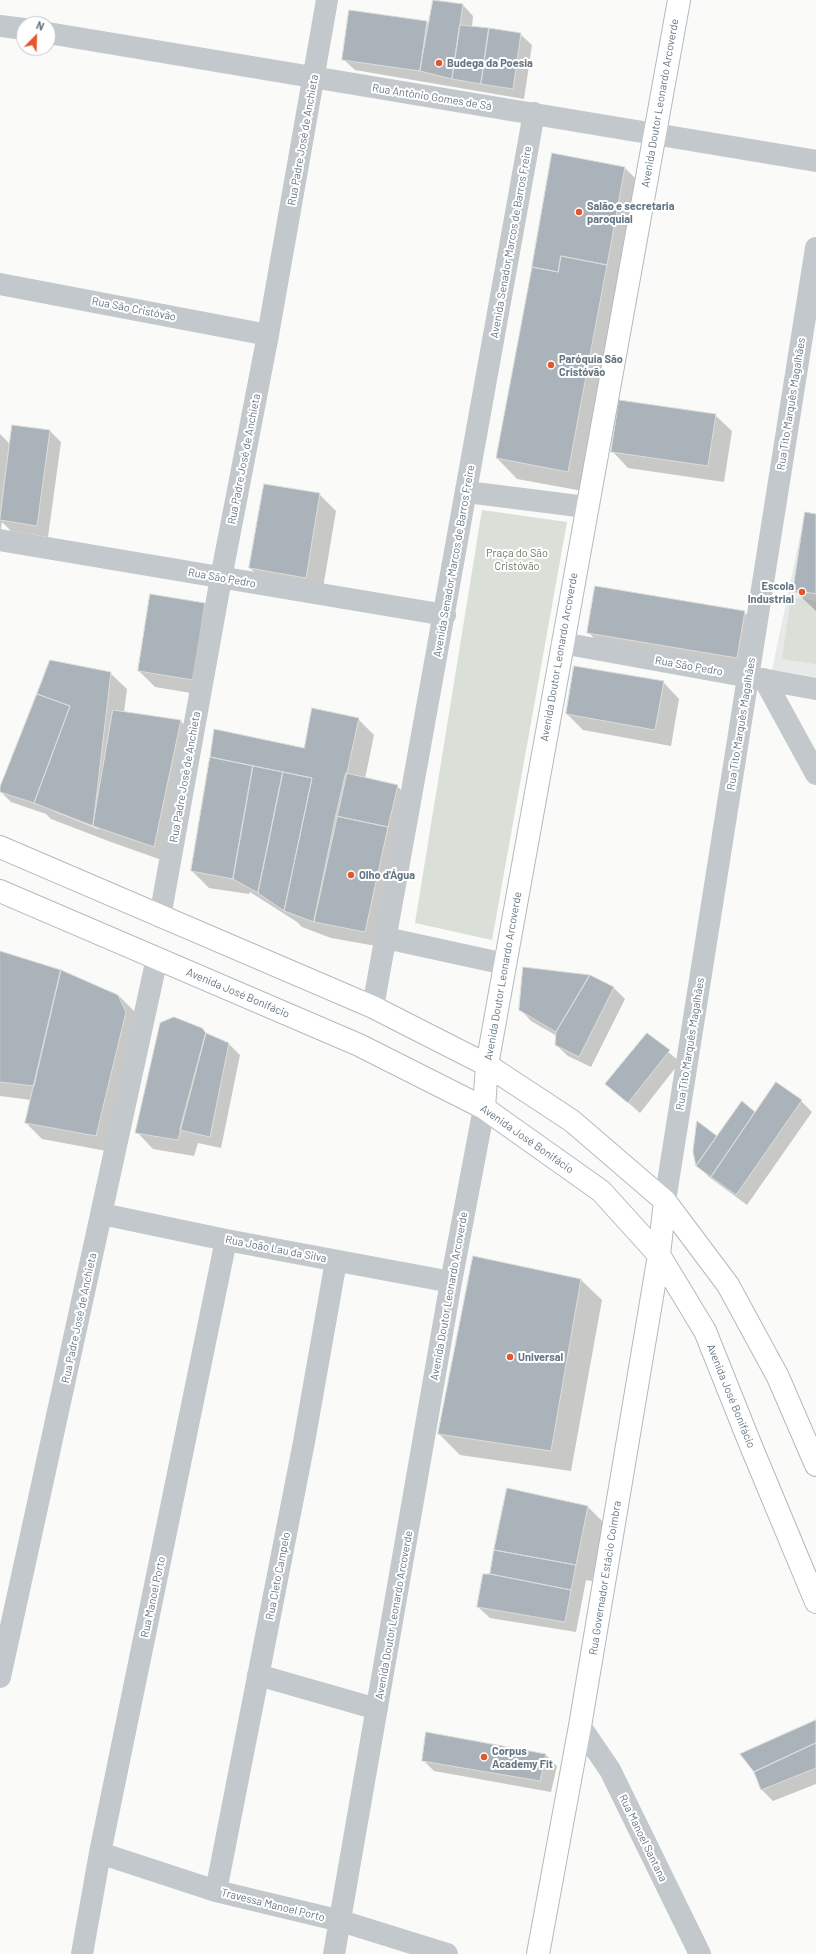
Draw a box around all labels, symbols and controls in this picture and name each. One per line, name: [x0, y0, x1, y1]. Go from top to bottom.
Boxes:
north arrow: [16, 16, 56, 56]
text: N: [35, 18, 46, 33]
street label: Avenida Doutor Leonardo Arcoverde: [639, 18, 681, 188]
place label: Budega da Poesia: [447, 56, 533, 70]
marker: Budega da Poesia: [434, 58, 444, 68]
street label: Rua Padre José de Anchieta: [285, 73, 321, 207]
street label: Rua Antônio Gomes de Sá: [371, 81, 493, 113]
street label: Avenida Senador Marcos de Barros Freire: [488, 145, 534, 339]
place label: Salão e secretaria paroquial: [587, 199, 674, 225]
marker: Salão e secretaria paroquial: [574, 207, 584, 217]
street label: Rua São Cristóvão: [91, 294, 177, 324]
street label: Rua Tito Marquês Magalhães: [774, 337, 808, 471]
place label: Paróquia São Cristóvão: [559, 352, 623, 378]
marker: Paróquia São Cristóvão: [546, 360, 556, 370]
street label: Rua Padre José de Anchieta: [225, 393, 263, 525]
street label: Avenida Senador Marcos de Barros Freire: [431, 464, 477, 658]
park label: Praça do São Cristóvão: [486, 546, 548, 572]
street label: Rua São Pedro: [187, 566, 257, 590]
street label: Avenida Doutor Leonardo Arcoverde: [538, 572, 580, 742]
place label: Escola Industrial: [748, 579, 794, 605]
marker: Escola Industrial: [797, 587, 807, 597]
street label: Rua São Pedro: [654, 654, 724, 678]
street label: Rua Tito Marquês Magalhães: [724, 657, 758, 791]
street label: Rua Padre José de Anchieta: [167, 710, 203, 844]
place label: Olho d'Água: [359, 868, 415, 882]
marker: Olho d'Água: [346, 870, 356, 880]
street label: Avenida Doutor Leonardo Arcoverde: [482, 891, 524, 1061]
street label: Avenida José Bonifácio: [184, 965, 292, 1021]
street label: Rua Tito Marquês Magalhães: [673, 977, 707, 1111]
street label: Avenida José Bonifácio: [478, 1102, 576, 1176]
street label: Avenida Doutor Leonardo Arcoverde: [428, 1211, 470, 1381]
street label: Rua João Lau da Silva: [224, 1233, 328, 1265]
street label: Rua Padre José de Anchieta: [59, 1252, 99, 1384]
street label: Avenida José Bonifácio: [704, 1342, 758, 1450]
place label: Universal: [518, 1350, 563, 1364]
marker: Universal: [505, 1352, 515, 1362]
street label: Rua Governador Estácio Coimbra: [586, 1500, 624, 1656]
street label: Avenida Doutor Leonardo Arcoverde: [373, 1530, 415, 1700]
street label: Rua Cleto Campelo: [263, 1531, 293, 1621]
street label: Rua Manoel Porto: [138, 1555, 168, 1639]
place label: Corpus Academy Fit: [492, 1744, 553, 1770]
marker: Corpus Academy Fit: [479, 1752, 489, 1762]
street label: Rua Manoel Santana: [616, 1792, 670, 1884]
street label: Travessa Manoel Porto: [220, 1886, 326, 1924]

